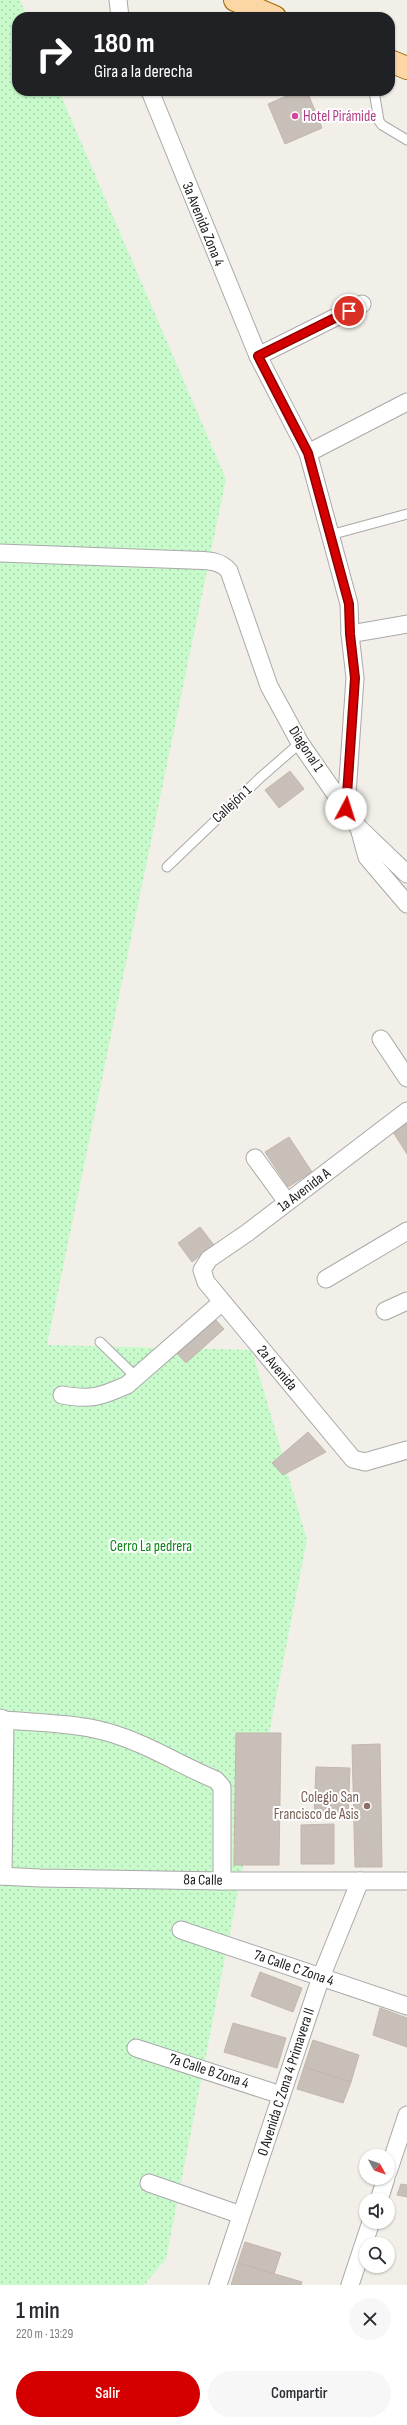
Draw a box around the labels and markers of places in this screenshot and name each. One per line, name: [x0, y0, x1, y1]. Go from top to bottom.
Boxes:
place label: Hotel Pirámide: [303, 107, 376, 126]
marker: Hotel Pirámide: [290, 111, 300, 121]
pin: [332, 294, 366, 328]
place label: Colegio San Francisco de Asis: [274, 1788, 359, 1824]
marker: Colegio San Francisco de Asis: [362, 1801, 372, 1811]

